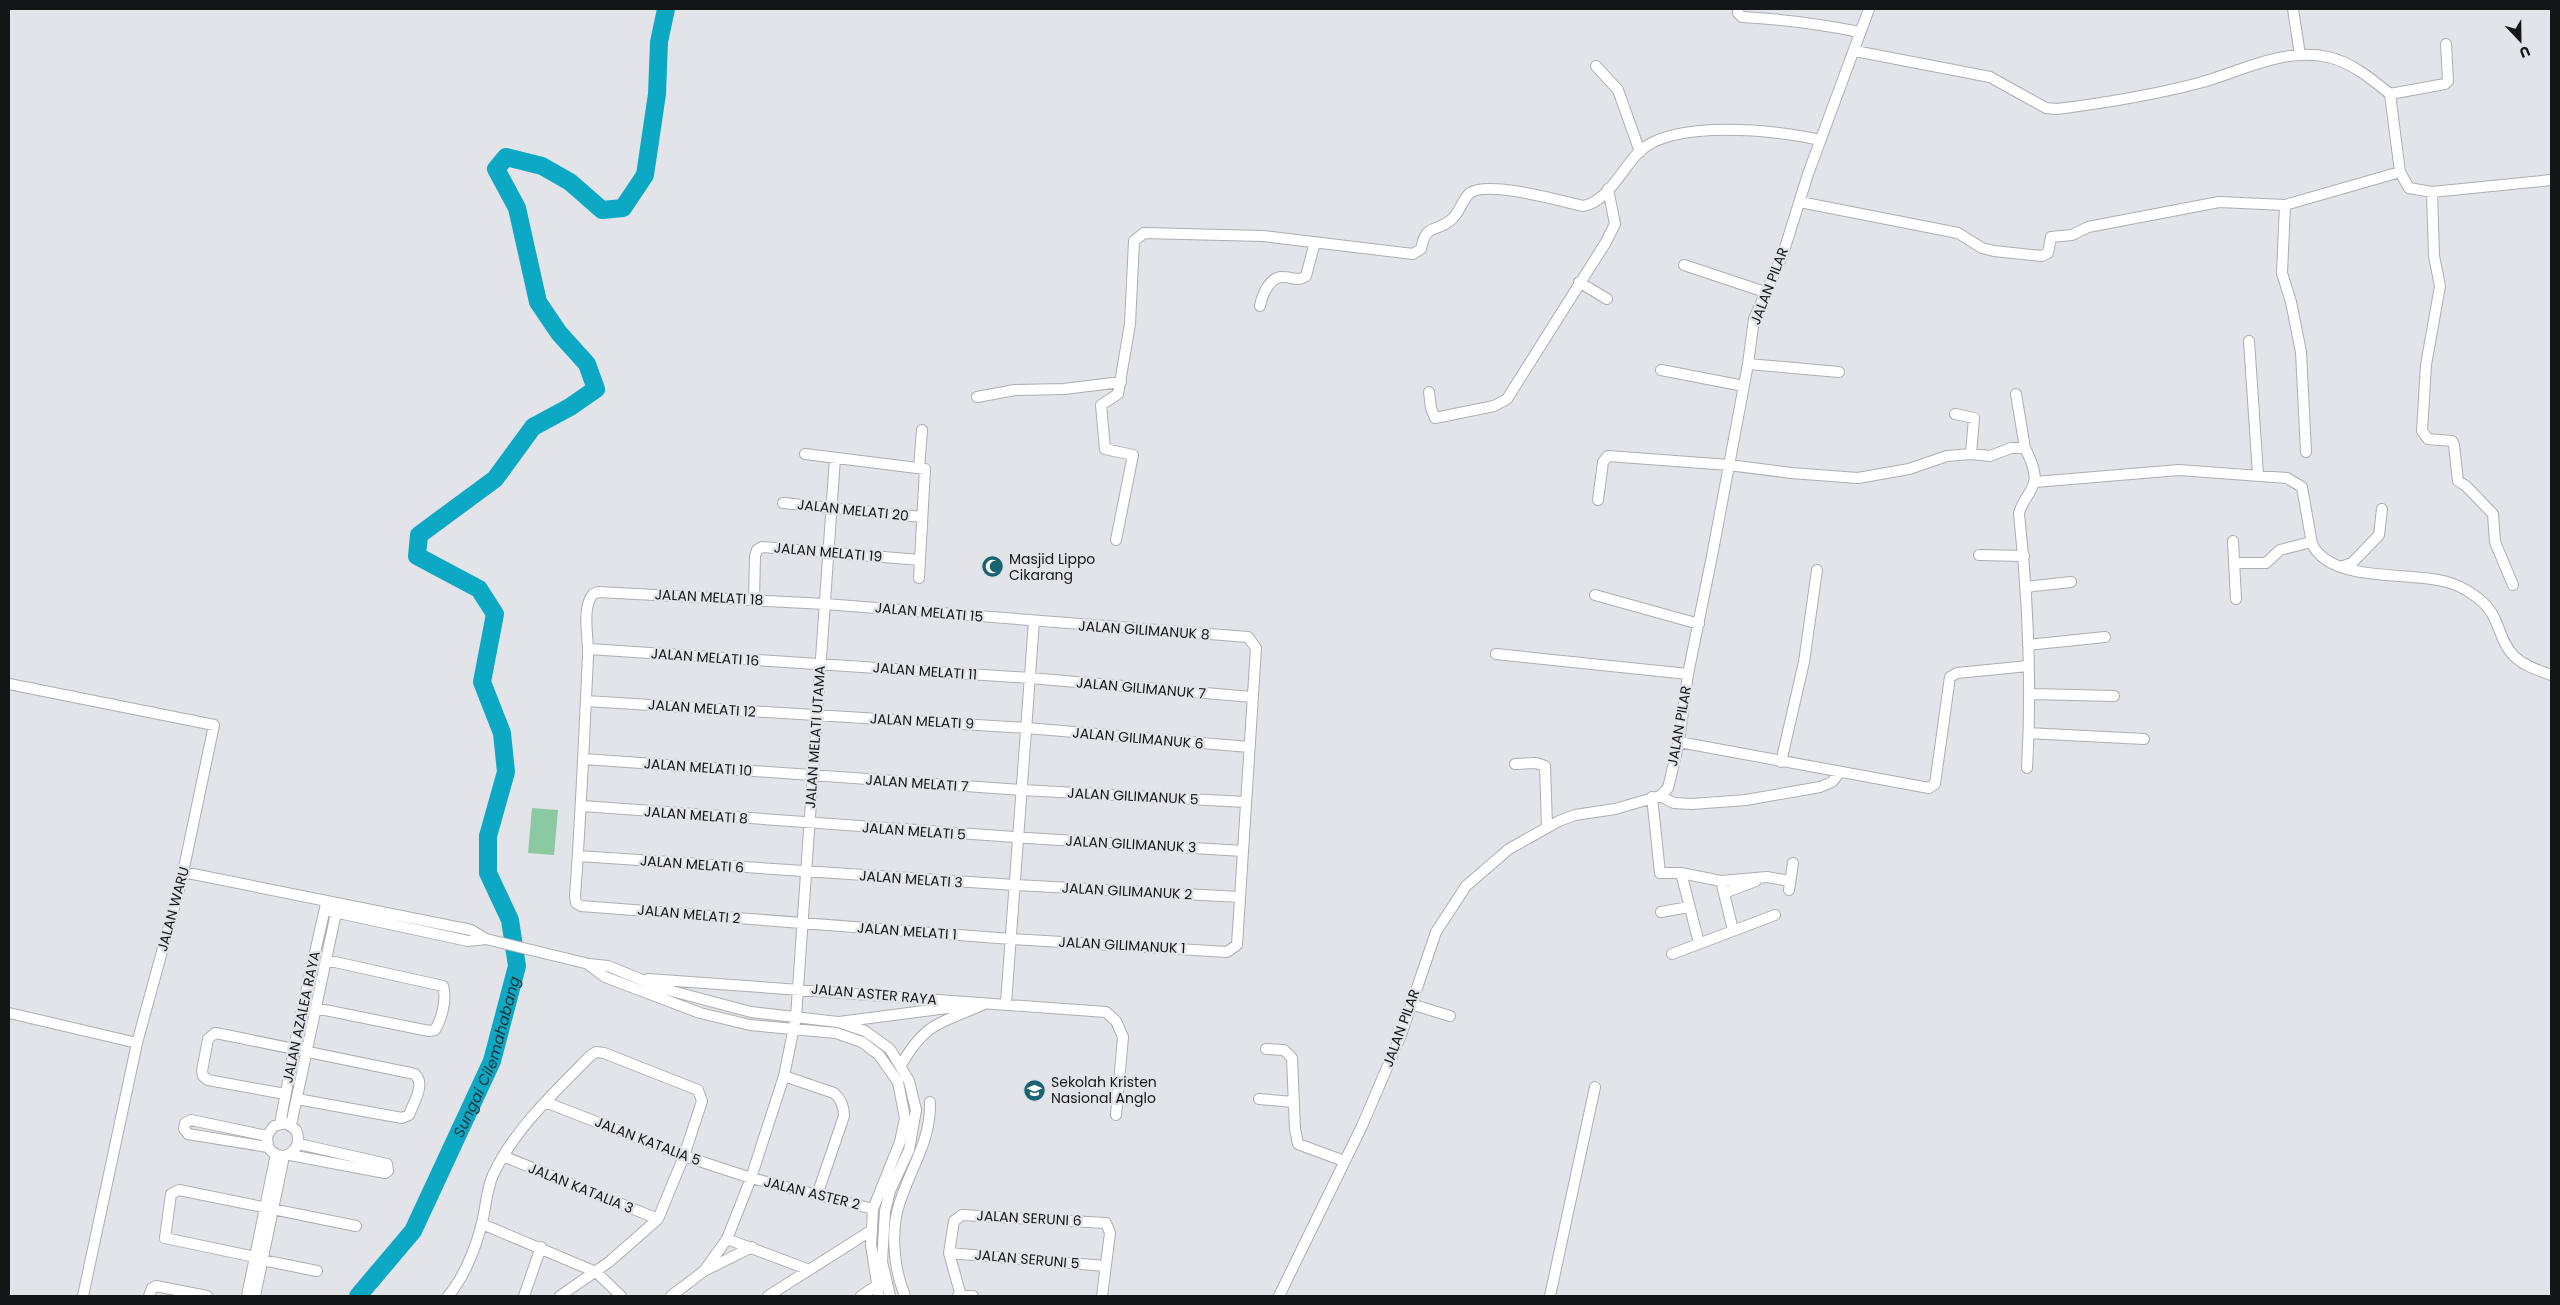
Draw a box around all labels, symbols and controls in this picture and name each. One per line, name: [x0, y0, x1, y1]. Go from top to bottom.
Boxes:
north arrow: [2495, 15, 2545, 65]
text: U: [2516, 41, 2533, 63]
street label: JALAN PILAR: [1745, 244, 1793, 328]
street label: JALAN MELATI 20: [796, 494, 910, 526]
street label: JALAN MELATI 19: [773, 537, 883, 567]
place label: Masjid Lippo Cikarang: [1009, 549, 1095, 585]
mosque icon: Masjid Lippo Cikarang: [981, 555, 1005, 579]
street label: JALAN MELATI 18: [654, 584, 764, 610]
street label: JALAN MELATI 15: [874, 597, 984, 627]
street label: JALAN GILIMANUK 8: [1078, 615, 1210, 645]
street label: JALAN MELATI 16: [650, 643, 760, 671]
street label: JALAN MELATI 11: [872, 657, 978, 685]
street label: JALAN MELATI UTAMA: [800, 665, 830, 809]
street label: JALAN GILIMANUK 7: [1075, 672, 1207, 704]
street label: JALAN PILAR: [1662, 684, 1696, 768]
street label: JALAN MELATI 12: [647, 694, 757, 722]
street label: JALAN MELATI 9: [869, 708, 975, 734]
street label: JALAN GILIMANUK 6: [1072, 722, 1205, 754]
street label: JALAN MELATI 10: [643, 753, 753, 781]
street label: JALAN MELATI 7: [865, 769, 969, 797]
street label: JALAN GILIMANUK 5: [1067, 783, 1199, 809]
street label: JALAN MELATI 8: [643, 801, 749, 829]
street label: JALAN MELATI 5: [861, 817, 967, 845]
street label: JALAN GILIMANUK 3: [1065, 831, 1197, 857]
street label: JALAN MELATI 6: [639, 850, 745, 878]
street label: JALAN WARU: [152, 864, 194, 954]
street label: JALAN MELATI 3: [859, 865, 963, 893]
street label: JALAN GILIMANUK 2: [1061, 878, 1193, 904]
street label: JALAN MELATI 2: [637, 900, 741, 928]
street label: JALAN MELATI 1: [856, 918, 958, 944]
street label: JALAN GILIMANUK 1: [1058, 932, 1186, 958]
street label: JALAN AZALEA RAYA: [277, 949, 325, 1085]
water label: Sungai Cilemahabang: [448, 974, 524, 1140]
street label: JALAN ASTER RAYA: [810, 979, 938, 1009]
street label: JALAN PILAR: [1378, 986, 1424, 1070]
place label: Sekolah Kristen Nasional Anglo: [1051, 1072, 1157, 1108]
school or university icon: Sekolah Kristen Nasional Anglo: [1023, 1078, 1047, 1102]
street label: JALAN KATALIA 5: [592, 1112, 704, 1170]
street label: JALAN KATALIA 3: [525, 1158, 637, 1218]
street label: JALAN ASTER 2: [762, 1171, 862, 1215]
street label: JALAN SERUNI 6: [976, 1205, 1082, 1231]
street label: JALAN SERUNI 5: [974, 1244, 1080, 1274]

